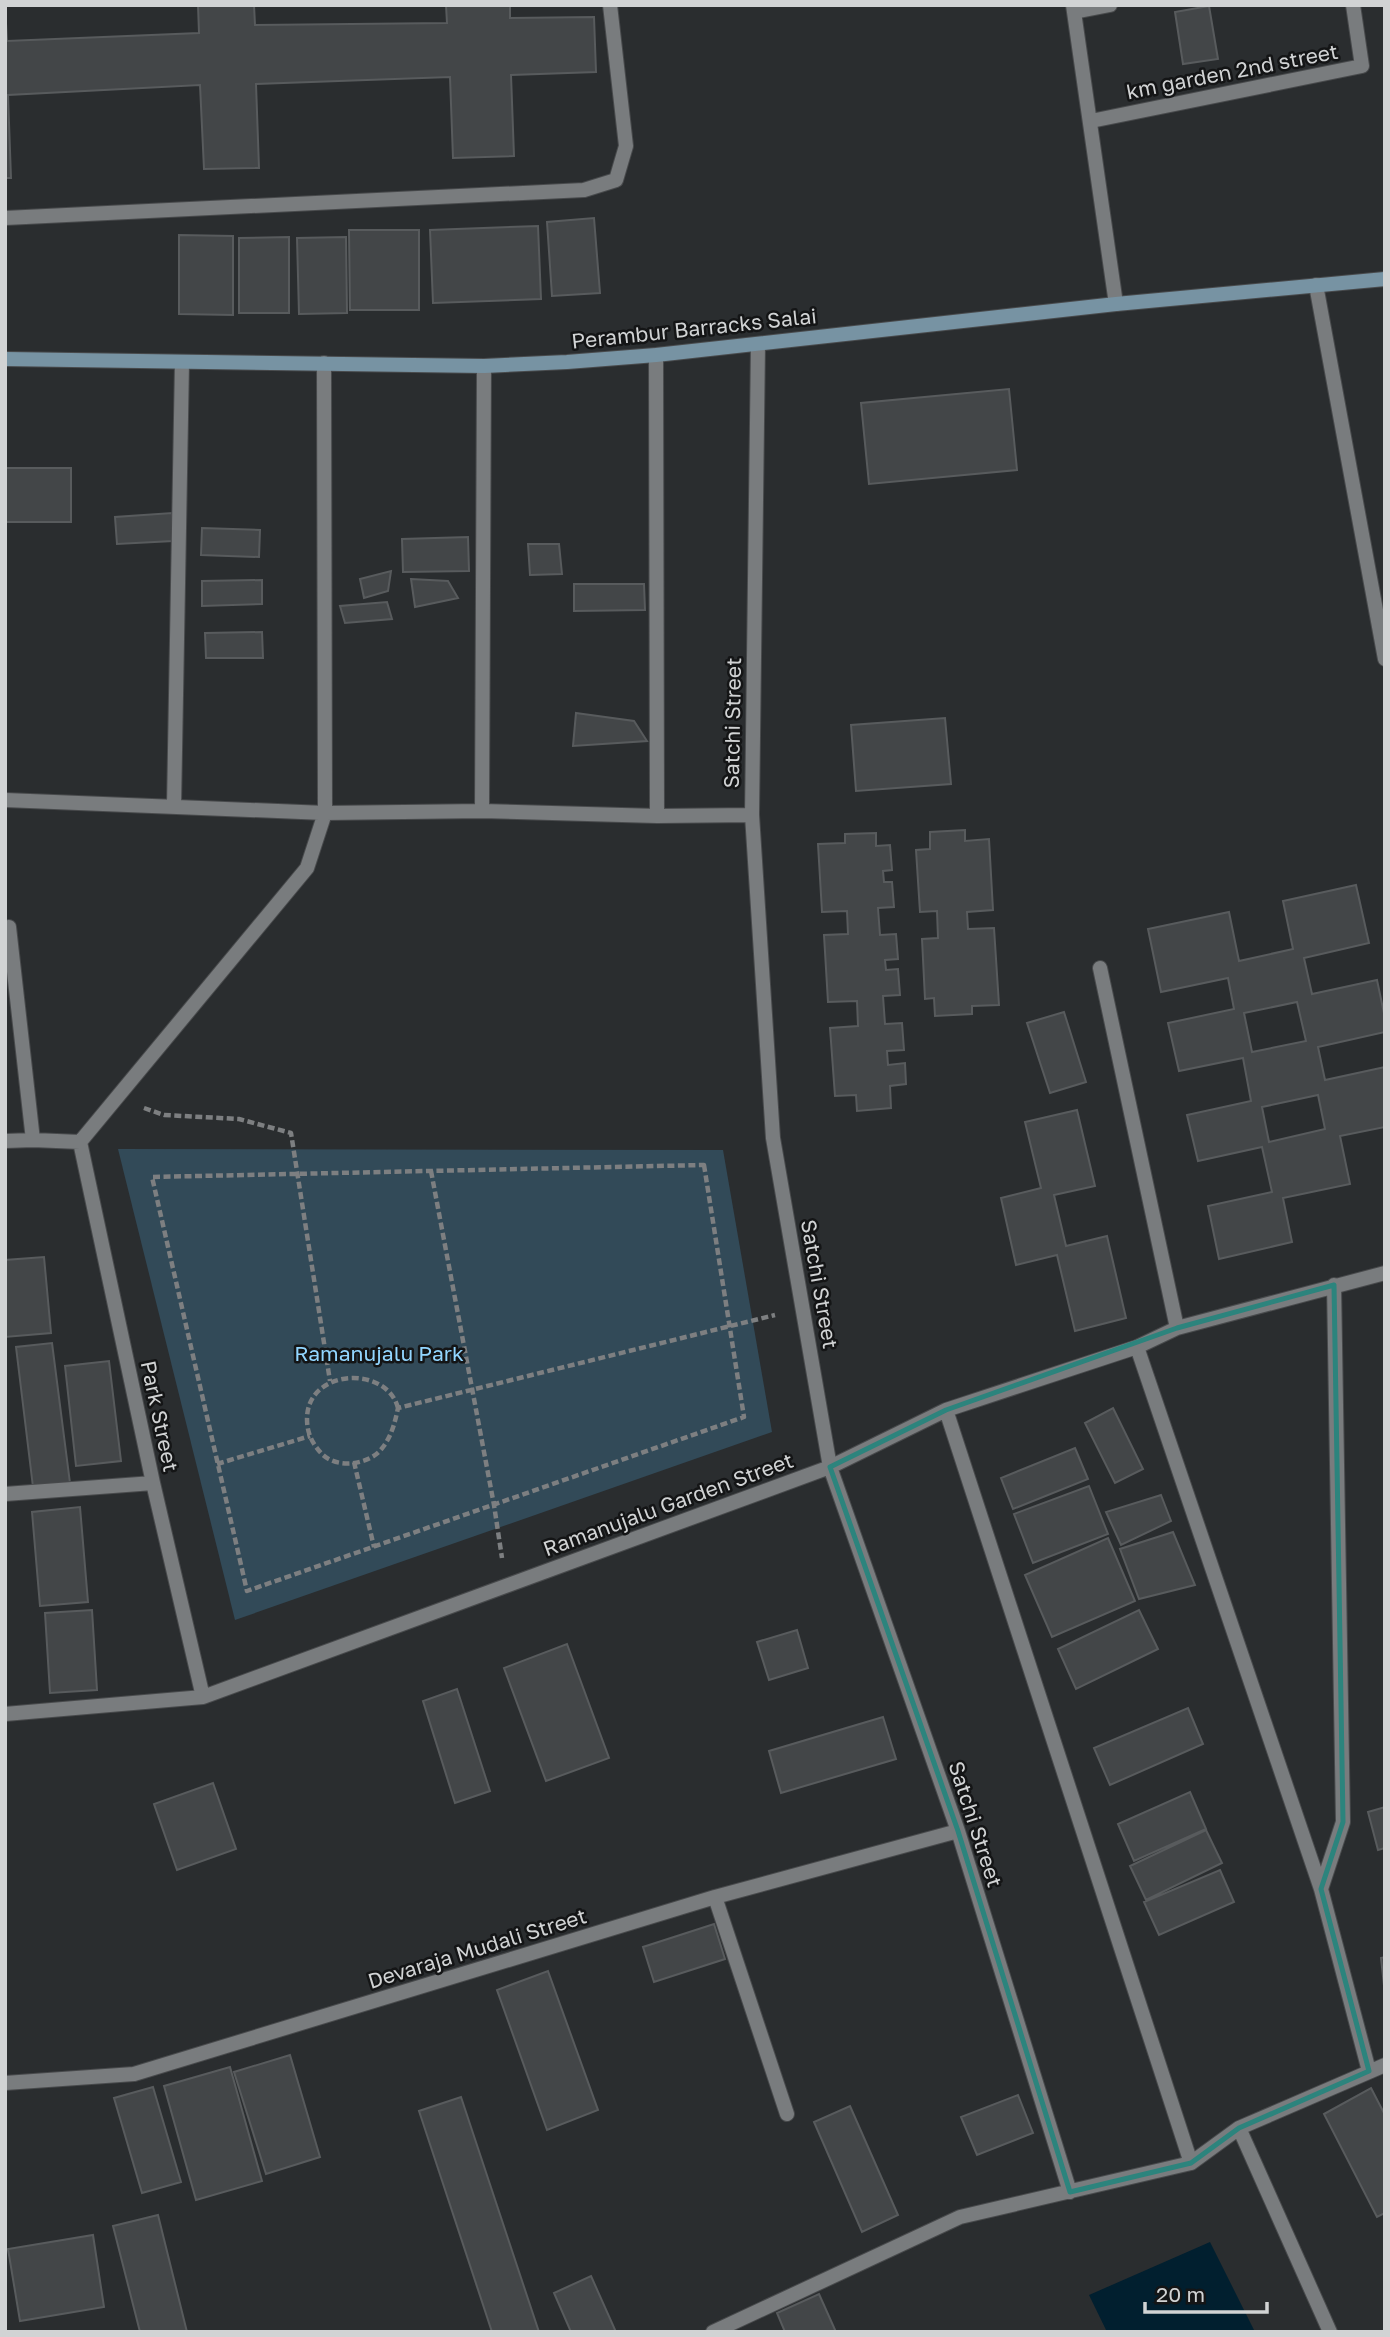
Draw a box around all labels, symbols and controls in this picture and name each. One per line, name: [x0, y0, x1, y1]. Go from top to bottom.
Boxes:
street label: km garden 2nd street: [1124, 38, 1340, 104]
street label: Perambur Barracks Salai: [570, 302, 818, 354]
street label: Satchi Street: [718, 657, 746, 789]
street label: Satchi Street: [796, 1217, 844, 1351]
park label: Ramanujalu Park: [294, 1340, 464, 1366]
street label: Park Street: [136, 1358, 184, 1474]
street label: Ramanujalu Garden Street: [539, 1447, 797, 1561]
street label: Satchi Street: [943, 1758, 1009, 1890]
street label: Devaraja Mudali Street: [364, 1902, 590, 1994]
scale bar: [1145, 2270, 1268, 2314]
text: 20 m: [1156, 2281, 1205, 2307]

